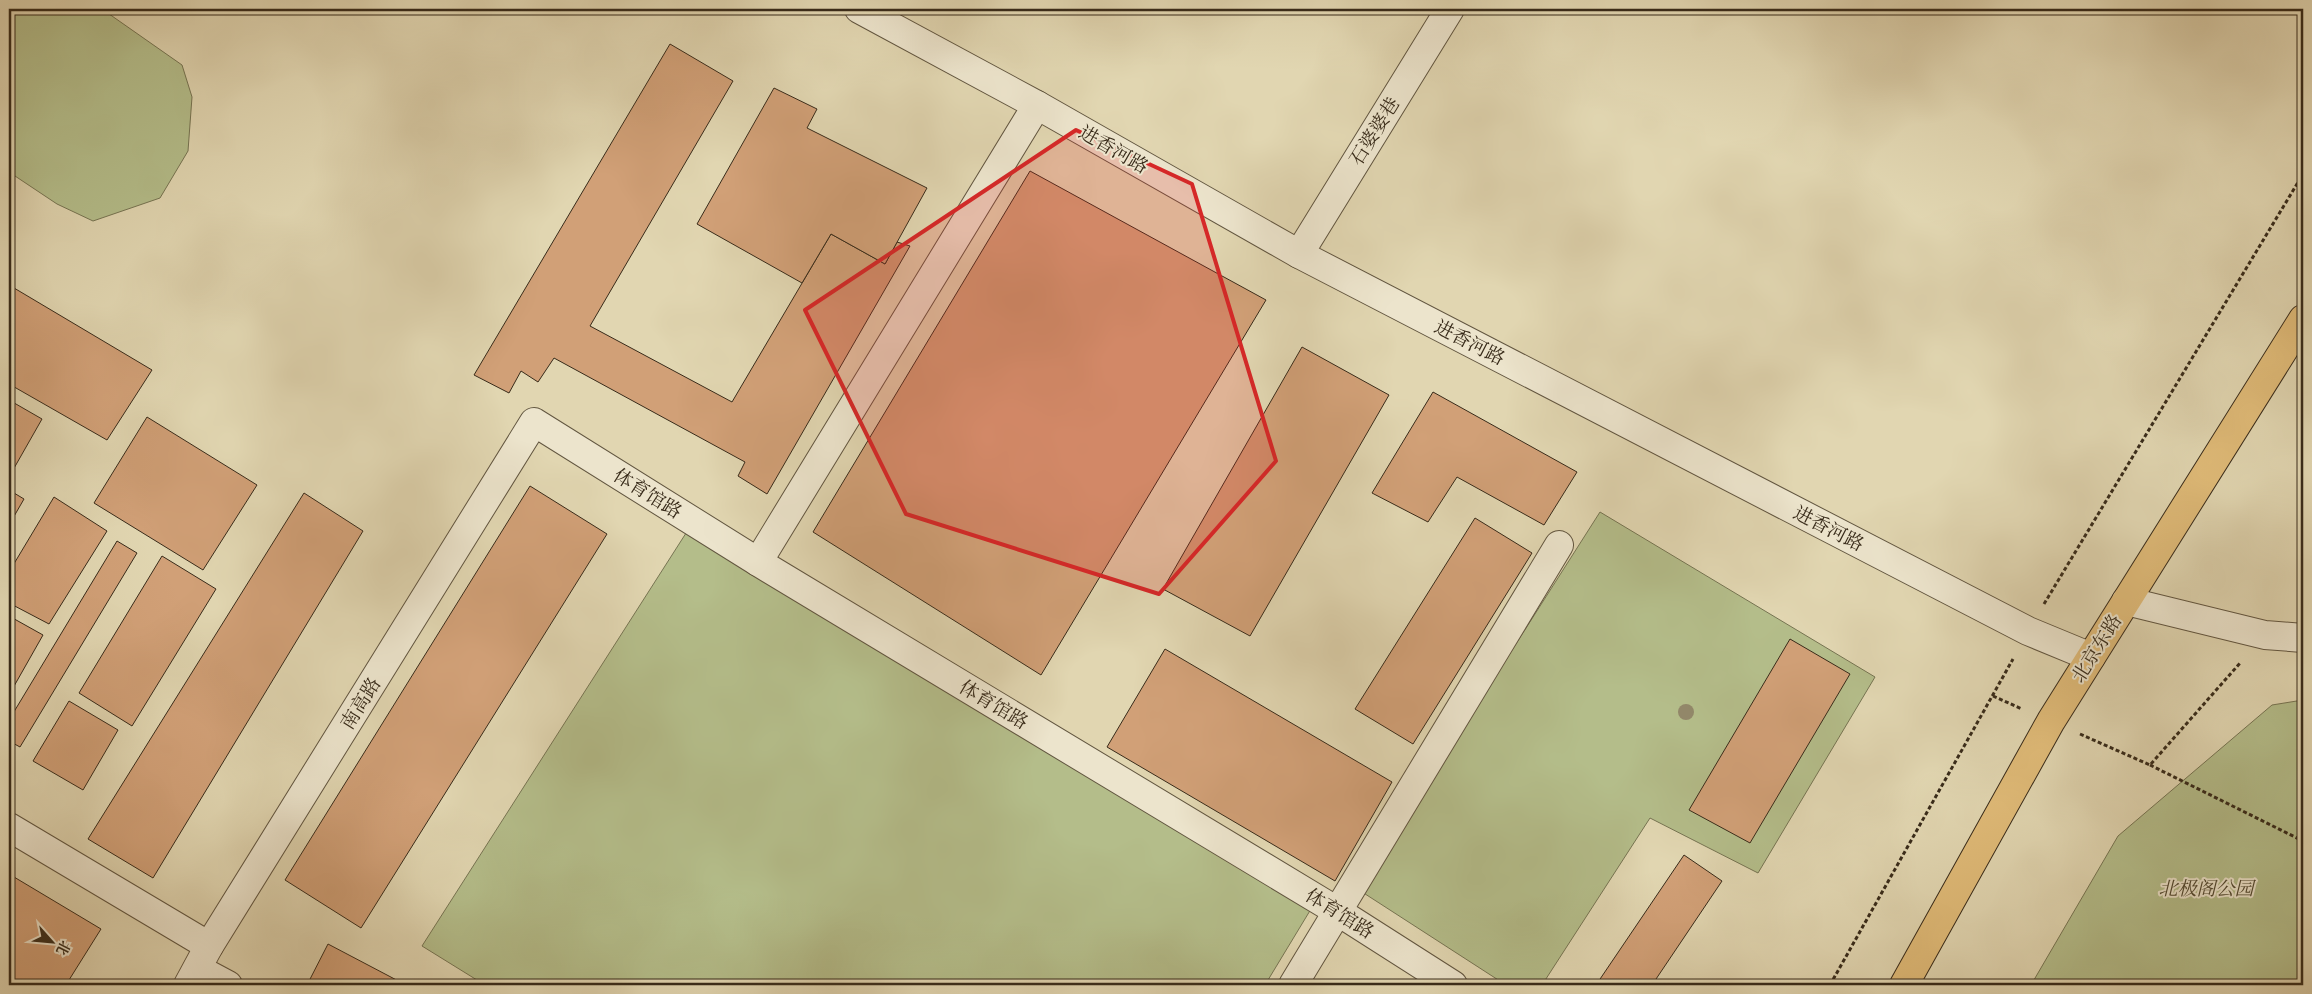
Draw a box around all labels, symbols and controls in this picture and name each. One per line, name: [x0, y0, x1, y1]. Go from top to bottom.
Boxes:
street label: 石婆婆巷: [1345, 93, 1405, 170]
street label: 进香河路: [1075, 120, 1152, 179]
street label: 进香河路: [1430, 315, 1509, 371]
street label: 体育馆路: [609, 464, 686, 524]
street label: 进香河路: [1789, 501, 1868, 557]
street label: 北京东路: [2067, 610, 2127, 687]
street label: 南高路: [336, 673, 386, 734]
street label: 体育馆路: [955, 675, 1032, 735]
park label: 北极阁公园: [2158, 877, 2256, 901]
street label: 体育馆路: [1301, 884, 1378, 944]
north arrow: [28, 916, 78, 966]
text: 北: [51, 937, 74, 958]

